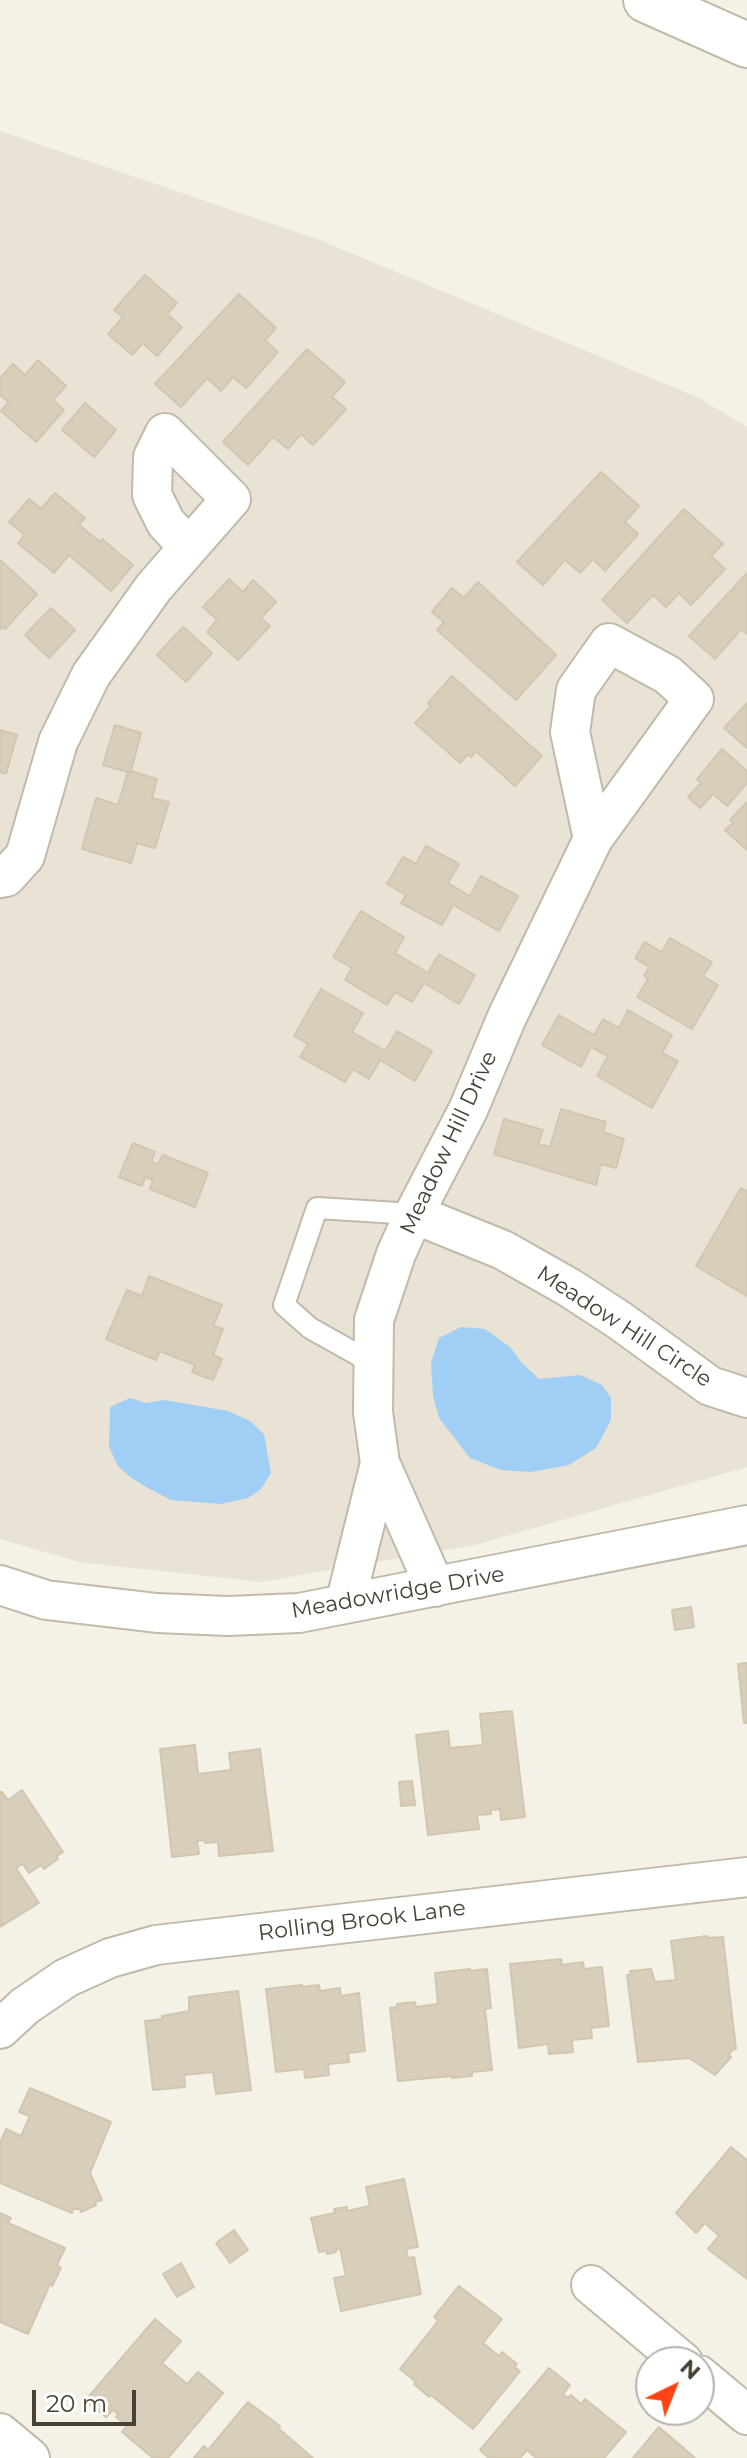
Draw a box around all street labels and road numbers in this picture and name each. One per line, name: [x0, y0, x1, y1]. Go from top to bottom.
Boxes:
street label: Meadow Hill Drive: [395, 1047, 503, 1239]
street label: Meadow Hill Circle: [532, 1261, 716, 1393]
street label: Meadowridge Drive: [289, 1561, 507, 1625]
street label: Rolling Brook Lane: [257, 1895, 467, 1947]

